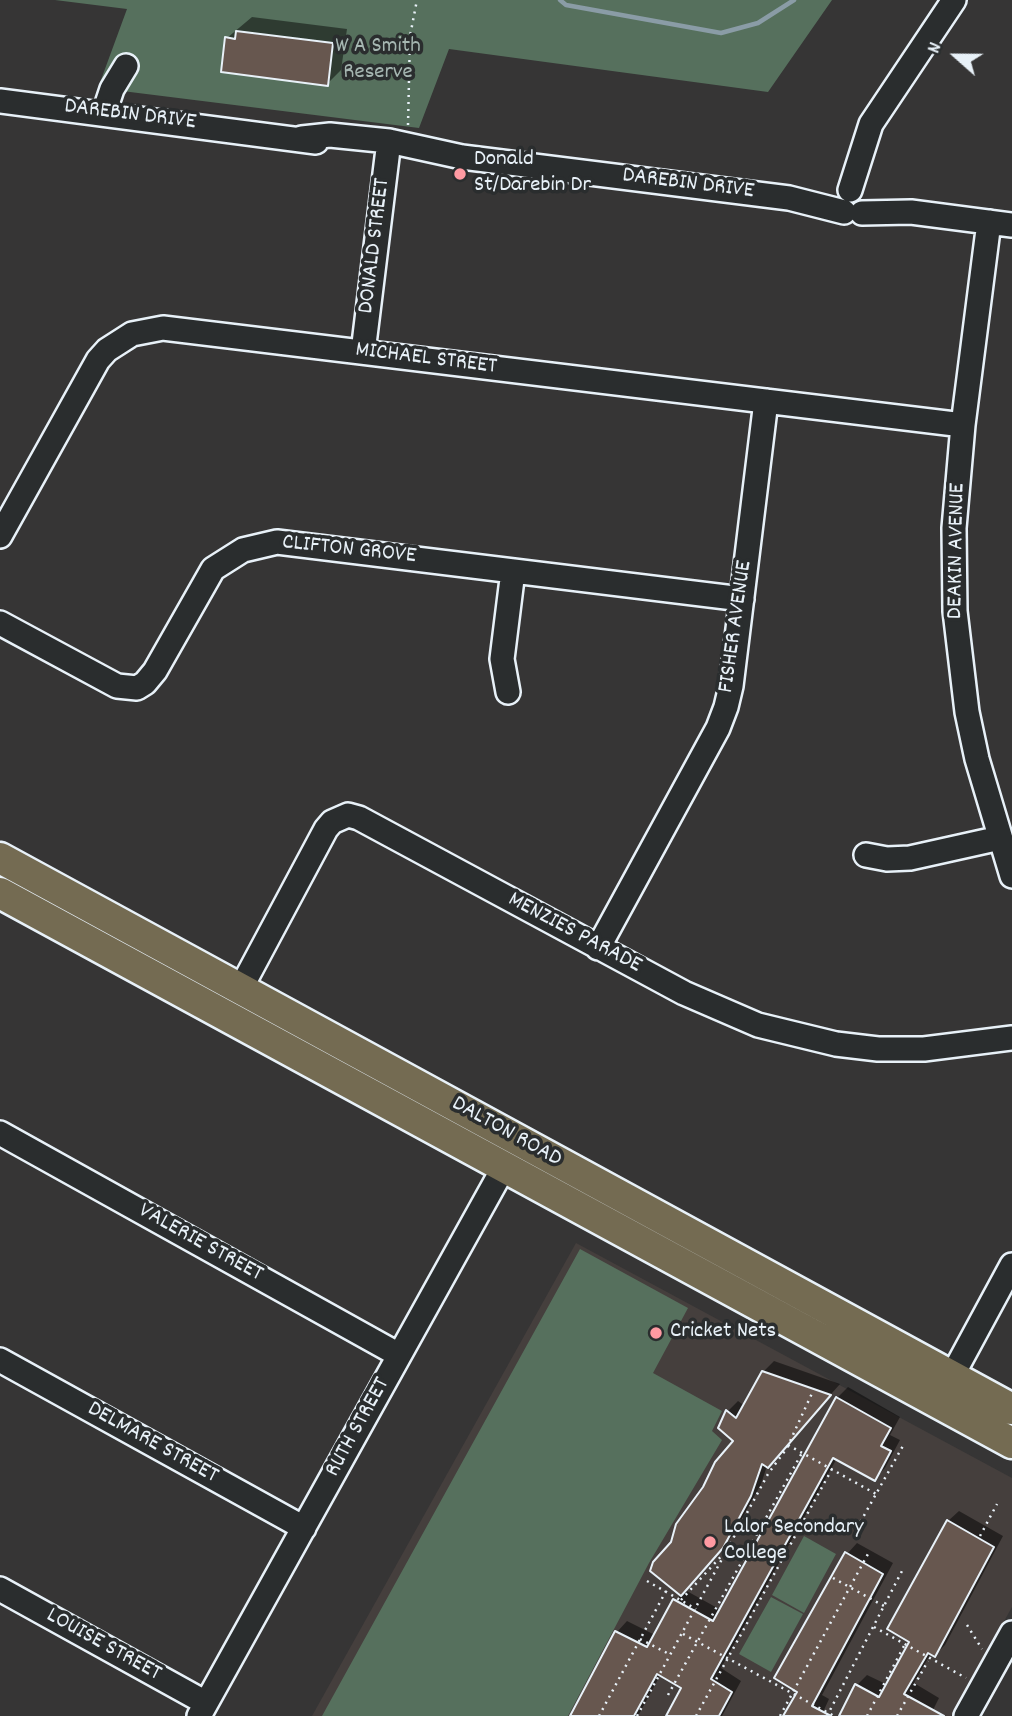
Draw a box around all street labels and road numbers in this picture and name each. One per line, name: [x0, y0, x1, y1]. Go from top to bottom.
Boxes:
street label: DAREBIN DRIVE: [63, 94, 197, 138]
street label: DAREBIN DRIVE: [621, 163, 755, 207]
street label: DONALD STREET: [354, 177, 398, 315]
street label: MICHAEL STREET: [354, 338, 498, 382]
street label: DEAKIN AVENUE: [943, 483, 973, 619]
street label: CLIFTON GROVE: [281, 530, 417, 572]
street label: FISHER AVENUE: [714, 559, 760, 695]
street label: MENZIES PARADE: [502, 887, 646, 981]
street label: DALTON ROAD: [446, 1091, 566, 1175]
street label: VALERIE STREET: [133, 1198, 267, 1290]
street label: RUTH STREET: [320, 1374, 398, 1482]
street label: DELMARE STREET: [82, 1397, 222, 1491]
street label: LOUISE STREET: [41, 1603, 165, 1689]

